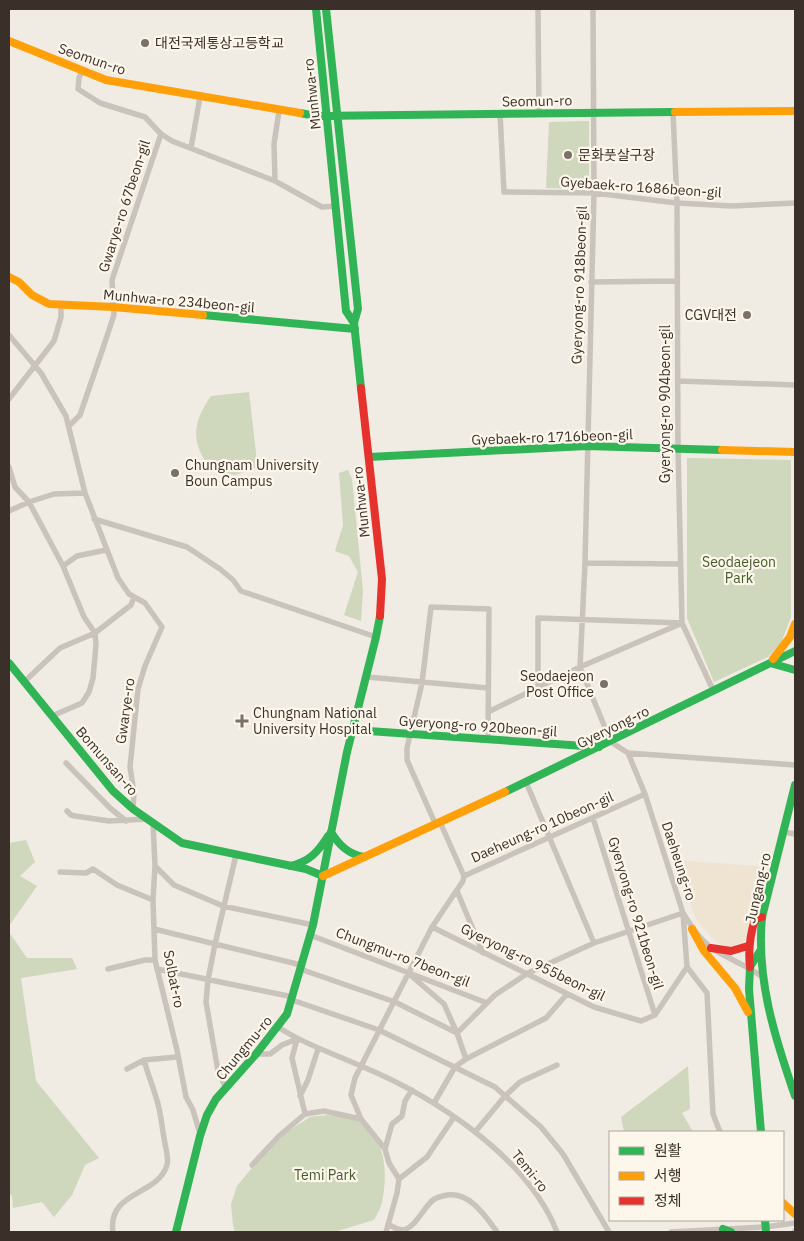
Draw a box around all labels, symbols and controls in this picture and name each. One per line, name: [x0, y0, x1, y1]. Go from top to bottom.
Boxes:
place label: 대전국제통상고등학교: [155, 34, 284, 52]
marker: 대전국제통상고등학교: [139, 37, 151, 49]
street label: Seomun-ro: [56, 39, 128, 79]
street label: Munhwa-ro: [299, 57, 325, 131]
street label: Seomun-ro: [502, 91, 572, 111]
street label: Gwarye-ro 67beon-gil: [94, 137, 154, 275]
place label: 문화풋살구장: [578, 146, 655, 164]
marker: 문화풋살구장: [562, 149, 574, 161]
street label: Gyebaek-ro 1686beon-gil: [560, 172, 722, 202]
street label: Gyeryong-ro 918beon-gil: [567, 205, 591, 365]
street label: Munhwa-ro 234beon-gil: [102, 285, 256, 317]
place label: CGV대전: [685, 306, 737, 324]
marker: CGV대전: [741, 309, 753, 321]
street label: Gyeryong-ro 904beon-gil: [656, 325, 674, 483]
street label: Gyebaek-ro 1716beon-gil: [471, 425, 633, 449]
place label: Chungnam University Boun Campus: [185, 456, 319, 490]
street label: Munhwa-ro: [348, 465, 374, 539]
marker: Chungnam University Boun Campus: [169, 467, 181, 479]
park label: Seodaejeon Park: [702, 553, 776, 587]
place label: Seodaejeon Post Office: [520, 667, 594, 701]
street label: Gwarye-ro: [111, 677, 139, 745]
marker: Seodaejeon Post Office: [598, 678, 610, 690]
street label: Gyeryong-ro: [574, 702, 652, 752]
place label: Chungnam National University Hospital: [253, 704, 377, 738]
street label: Gyeryong-ro 920beon-gil: [398, 711, 558, 741]
marker: Chungnam National University Hospital: [235, 714, 249, 728]
street label: Bomunsan-ro: [72, 723, 142, 799]
street label: Daeheung-ro 10beon-gil: [468, 787, 616, 867]
street label: Daeheung-ro: [658, 819, 700, 903]
street label: Gyeryong-ro 921beon-gil: [604, 835, 668, 992]
street label: Jungang-ro: [741, 851, 775, 925]
street label: Gyeryong-ro 955beon-gil: [458, 919, 608, 1005]
street label: Chungmu-ro 7beon-gil: [333, 923, 473, 991]
street label: Solbat-ro: [160, 949, 188, 1010]
street label: Chungmu-ro: [212, 1012, 276, 1084]
legend: [609, 1131, 784, 1221]
text: 원활: [654, 1141, 682, 1160]
street label: Temi-ro: [508, 1146, 553, 1196]
park label: Temi Park: [294, 1166, 357, 1184]
text: 서행: [654, 1166, 682, 1185]
text: 정체: [654, 1191, 682, 1210]

